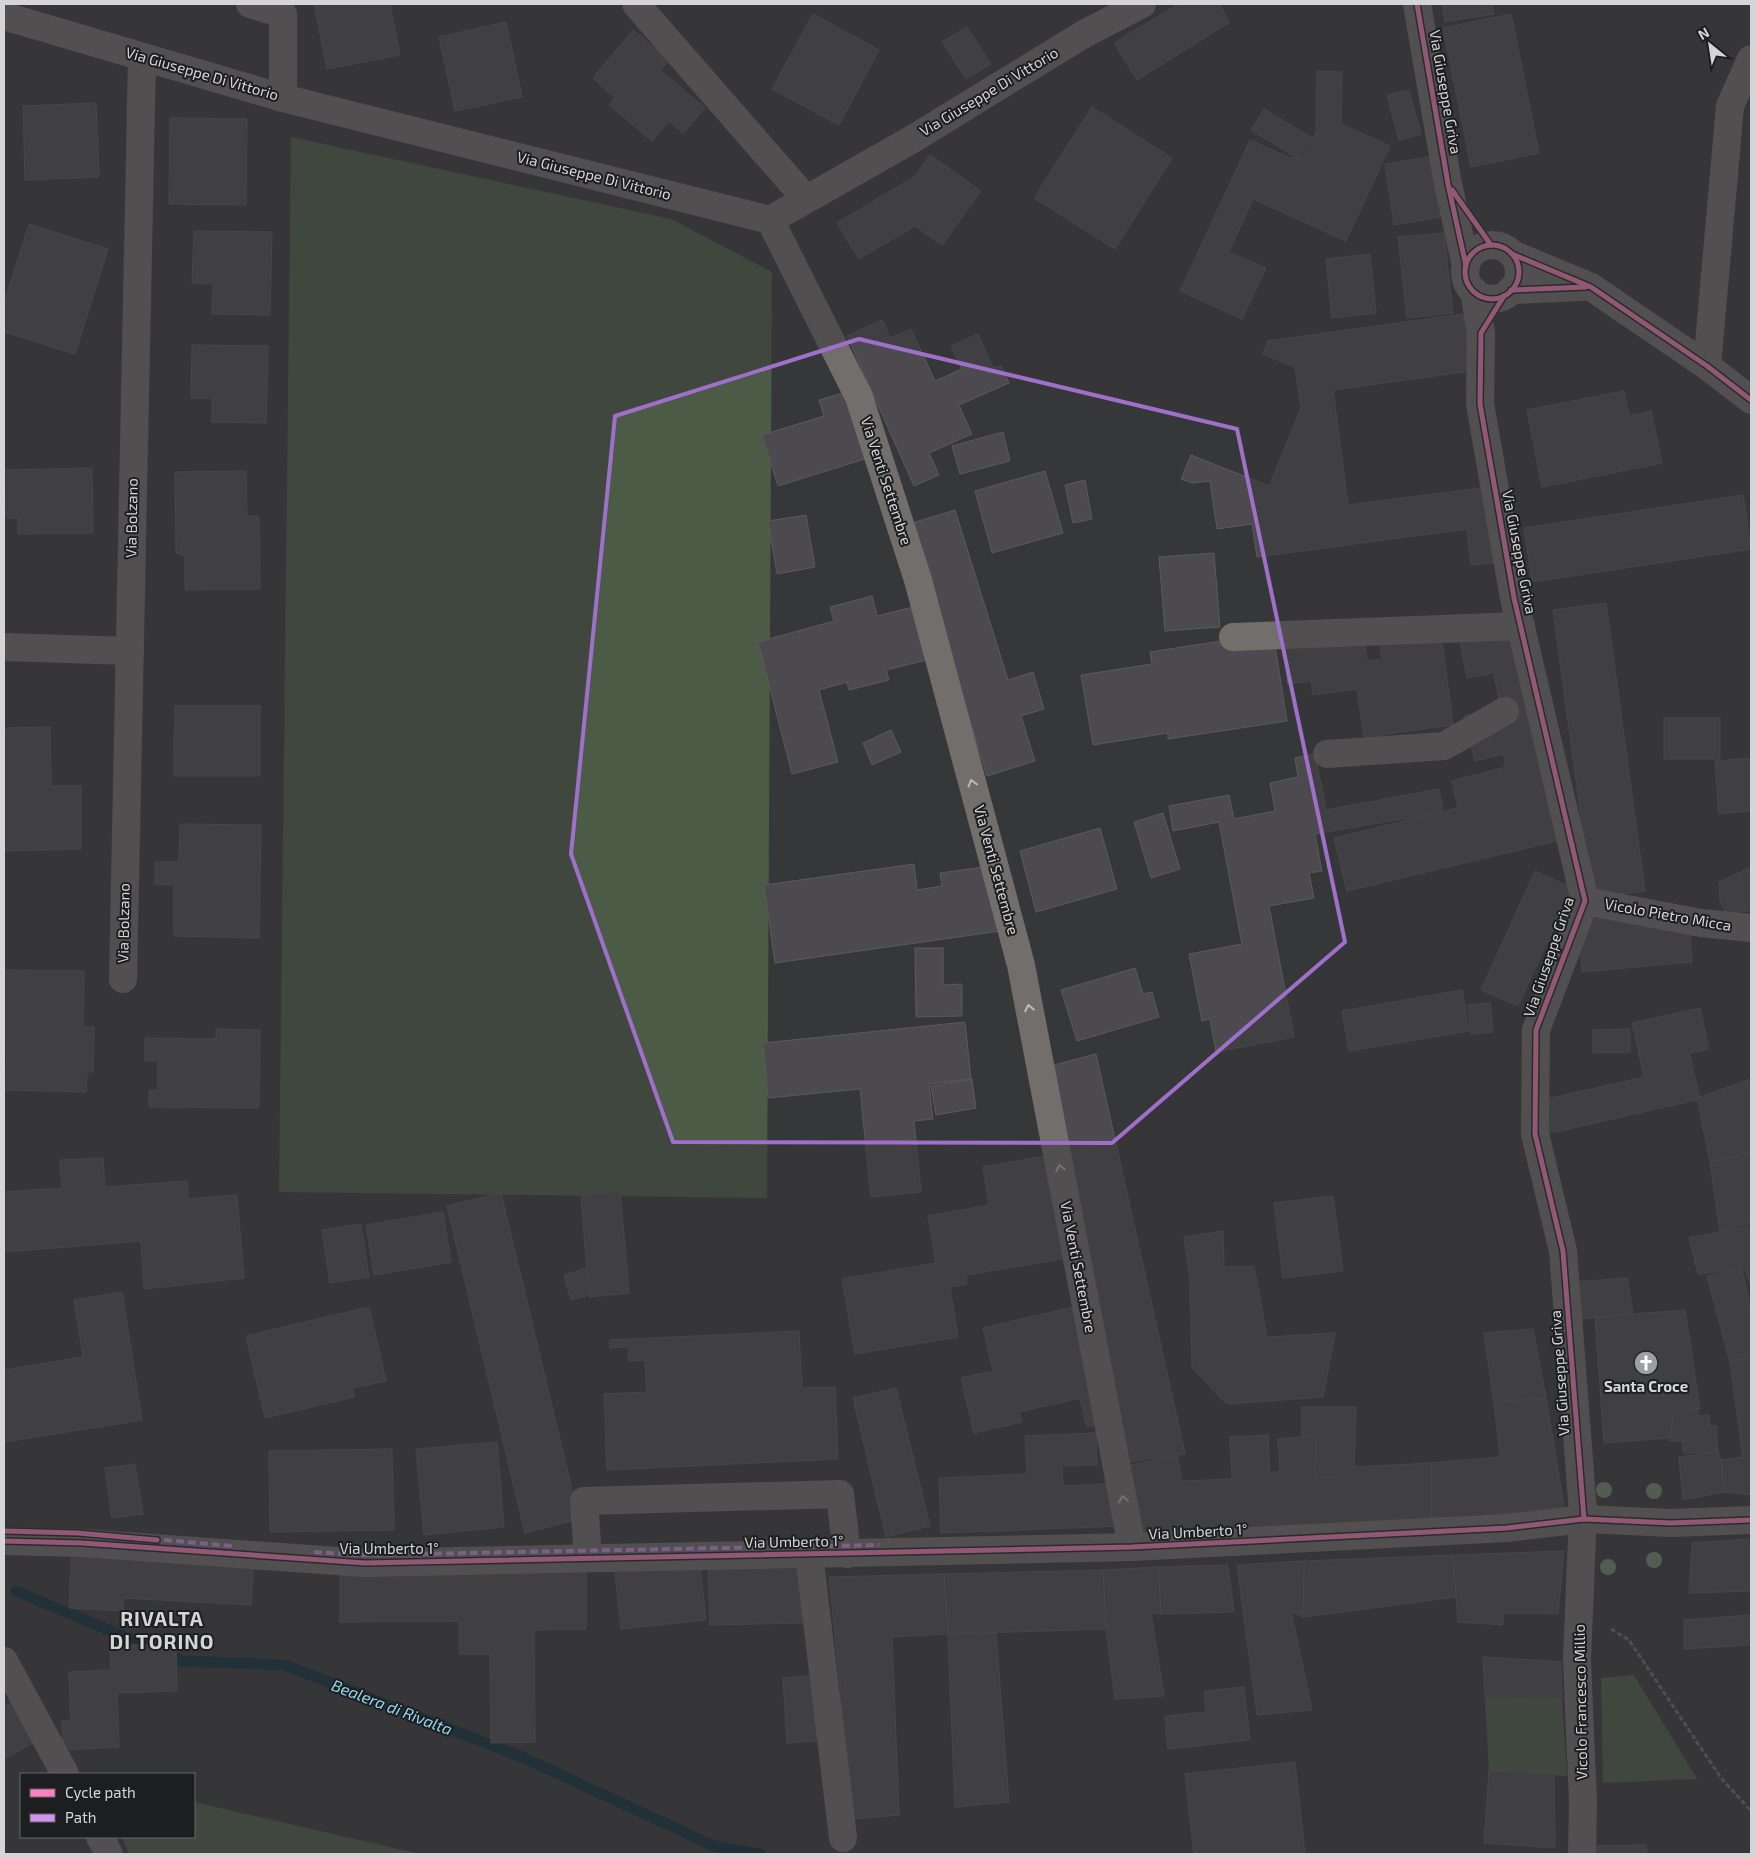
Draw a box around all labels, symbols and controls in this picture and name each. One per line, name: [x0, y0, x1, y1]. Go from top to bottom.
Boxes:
north arrow: [1685, 20, 1735, 70]
text: N: [1695, 23, 1712, 43]
street label: Via Giuseppe Griva: [1426, 28, 1466, 155]
street label: Via Giuseppe Di Vittorio: [124, 43, 281, 104]
street label: Via Giuseppe Di Vittorio: [916, 43, 1061, 140]
street label: Via Giuseppe Di Vittorio: [515, 147, 673, 203]
street label: Via Venti Settembre: [858, 414, 916, 547]
street label: Via Bolzano: [121, 478, 141, 558]
street label: Via Giuseppe Griva: [1499, 488, 1541, 615]
one-way arrow: [968, 779, 978, 788]
street label: Via Venti Settembre: [971, 803, 1023, 937]
street label: Via Bolzano: [113, 883, 133, 963]
street label: Via Giuseppe Griva: [1519, 894, 1577, 1019]
street label: Vicolo Pietro Micca: [1603, 894, 1733, 934]
one-way arrow: [1024, 1004, 1035, 1013]
one-way arrow: [1055, 1164, 1065, 1172]
street label: Via Venti Settembre: [1057, 1199, 1101, 1334]
street label: Via Giuseppe Griva: [1546, 1310, 1572, 1436]
church icon: Santa Croce: [1633, 1350, 1659, 1376]
place label: Santa Croce: [1604, 1377, 1688, 1395]
one-way arrow: [1118, 1495, 1128, 1504]
street label: Via Umberto 1°: [1148, 1519, 1248, 1543]
street label: Via Umberto 1°: [744, 1531, 844, 1551]
street label: Via Umberto 1°: [339, 1539, 439, 1557]
district label: RIVALTA DI TORINO: [110, 1606, 214, 1653]
street label: Vicolo Francesco Millio: [1570, 1624, 1590, 1780]
water label: Bealera di Rivalta: [329, 1675, 455, 1738]
legend: [20, 1773, 195, 1838]
text: Cycle path: [65, 1783, 136, 1801]
text: Path: [65, 1808, 96, 1826]

